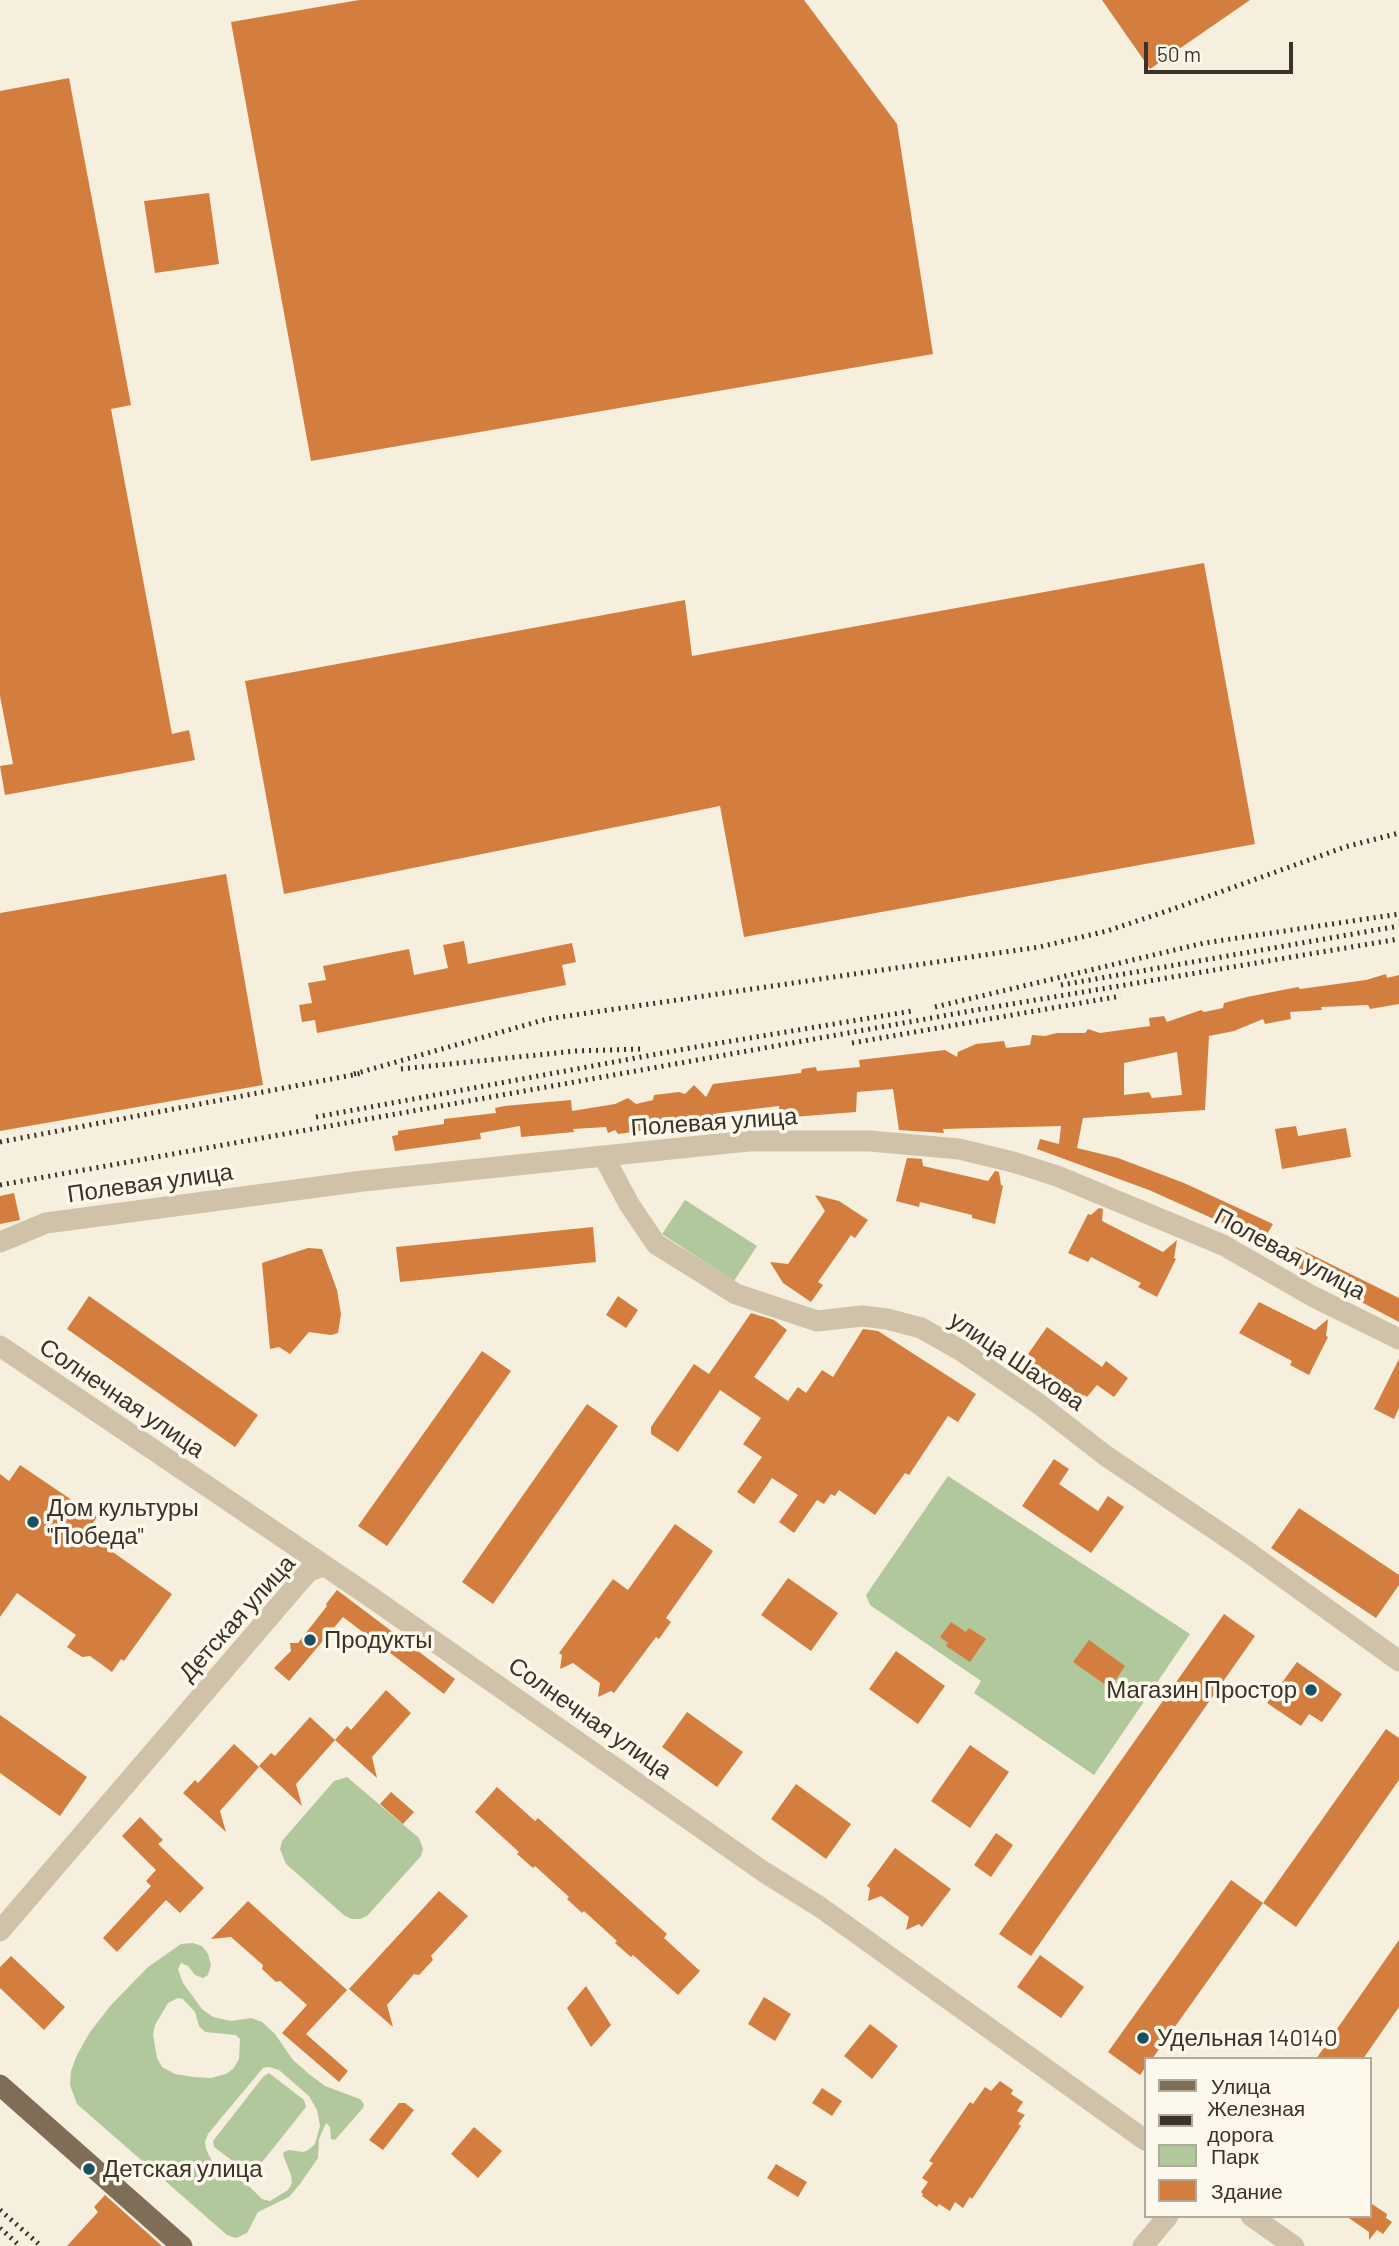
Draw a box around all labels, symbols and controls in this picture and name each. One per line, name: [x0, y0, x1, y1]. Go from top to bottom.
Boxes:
scale bar: [1147, 28, 1296, 72]
text: 50 m: [1157, 41, 1201, 66]
street label: Полевая улица: [630, 1102, 798, 1142]
street label: Полевая улица: [65, 1157, 235, 1209]
street label: Полевая улица: [1210, 1202, 1370, 1306]
street label: улица Шахова: [944, 1305, 1090, 1417]
street label: Солнечная улица: [34, 1332, 210, 1464]
place label: Дом культуры "Победа": [47, 1494, 199, 1550]
marker: Дом культуры "Победа": [25, 1514, 41, 1530]
street label: Детская улица: [173, 1549, 301, 1687]
place label: Продукты: [324, 1626, 432, 1654]
marker: Продукты: [302, 1632, 318, 1648]
street label: Солнечная улица: [503, 1651, 677, 1785]
place label: Магазин Простор: [1106, 1676, 1297, 1704]
marker: Магазин Простор: [1303, 1682, 1319, 1698]
place label: Удельная 140140: [1157, 2024, 1338, 2052]
marker: Удельная 140140: [1135, 2030, 1151, 2046]
legend: [1144, 2057, 1371, 2218]
text: Улица: [1211, 2073, 1271, 2098]
text: Железная дорога: [1207, 2095, 1305, 2146]
text: Парк: [1211, 2143, 1259, 2168]
place label: Детская улица: [103, 2155, 263, 2183]
marker: Детская улица: [81, 2161, 97, 2177]
text: Здание: [1211, 2178, 1283, 2203]

